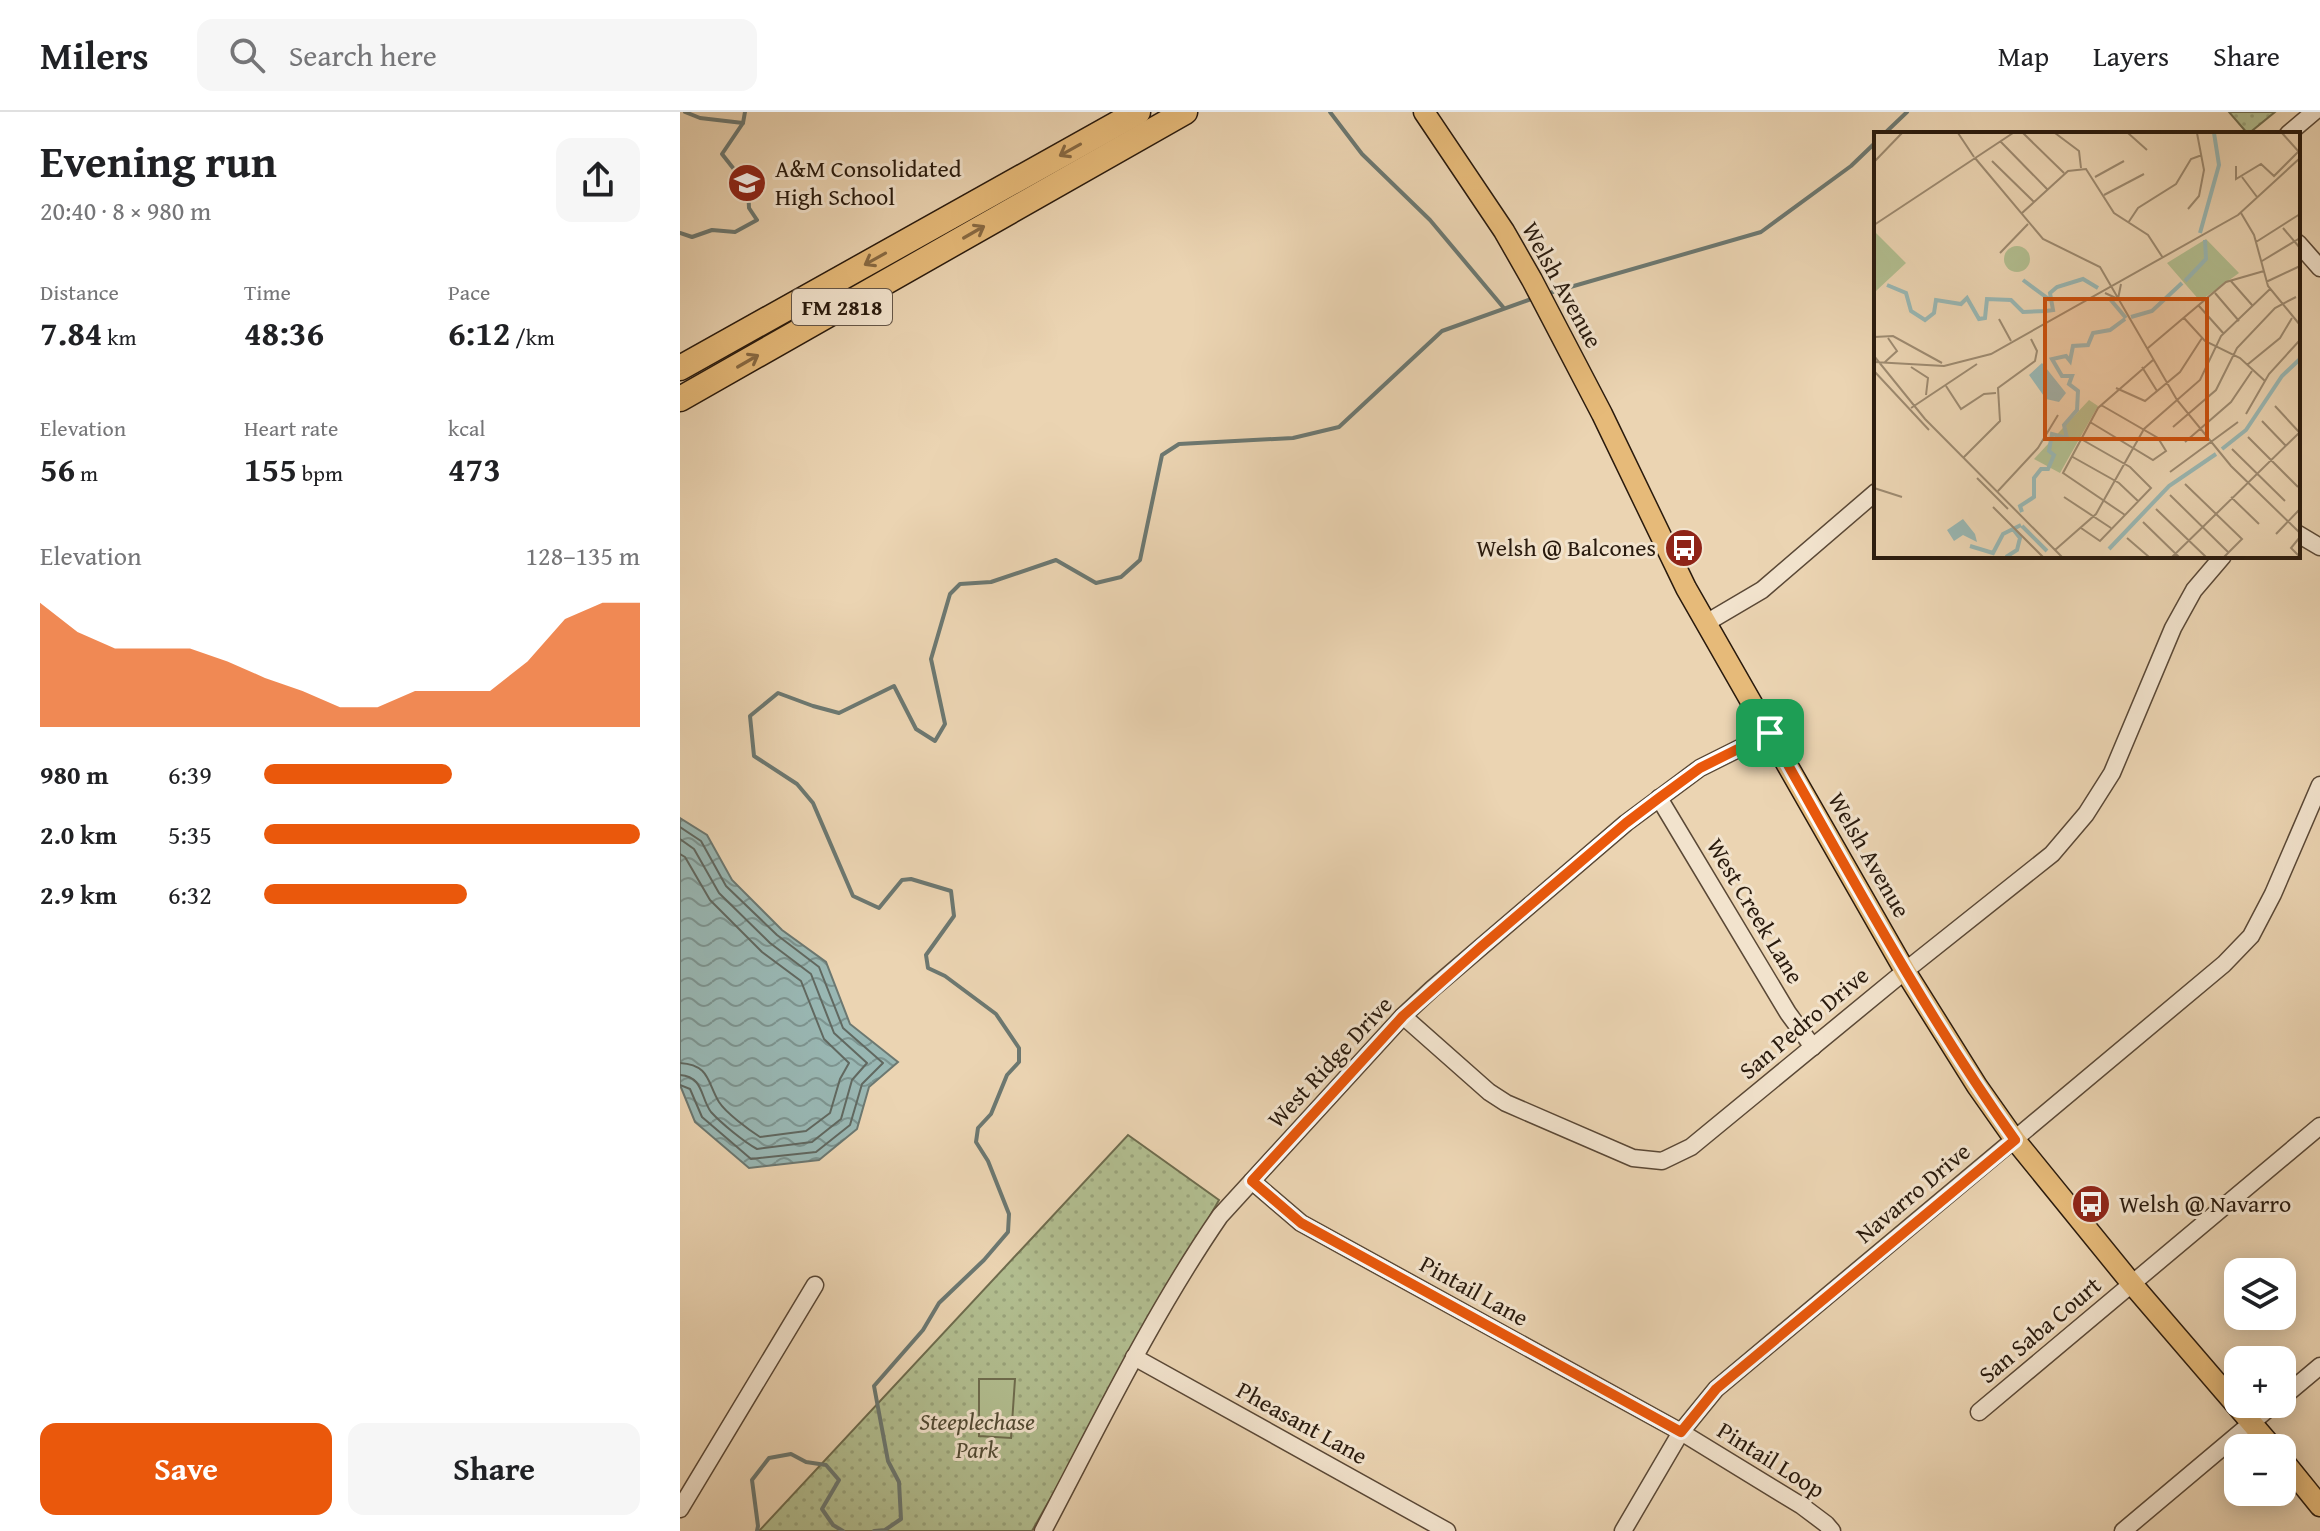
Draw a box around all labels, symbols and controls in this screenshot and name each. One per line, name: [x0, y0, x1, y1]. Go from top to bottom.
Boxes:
search box: [197, 19, 757, 91]
text: Milers: [40, 27, 149, 83]
icon: search: [225, 33, 269, 77]
text: Search here: [289, 33, 437, 77]
text: Map: [1998, 35, 2049, 76]
text: Layers: [2093, 35, 2169, 76]
text: Share: [2213, 35, 2280, 76]
text: Evening run: [40, 129, 277, 193]
inset map: [1874, 132, 2300, 558]
button: share: [556, 138, 640, 222]
one-way arrow: [1059, 142, 1082, 158]
place label: A&M Consolidated High School: [775, 151, 962, 214]
school or university icon: A&M Consolidated High School: [726, 162, 768, 204]
text: 20:40 · 8 × 980 m: [40, 191, 211, 230]
street label: Welsh Avenue: [1513, 215, 1612, 354]
one-way arrow: [962, 224, 985, 240]
one-way arrow: [863, 252, 887, 267]
text: Distance: [40, 276, 119, 308]
text: Time: [244, 276, 291, 308]
text: Pace: [448, 276, 490, 308]
road number: FM 2818: [792, 289, 892, 325]
text: 7.84: [40, 308, 102, 357]
text: 48:36: [244, 308, 324, 357]
text: 6:12: [448, 308, 510, 357]
text: km: [102, 321, 136, 353]
text: /km: [510, 321, 555, 353]
one-way arrow: [736, 353, 759, 369]
text: Elevation: [40, 412, 126, 444]
text: Heart rate: [244, 412, 338, 444]
text: kcal: [448, 412, 486, 444]
text: 56: [40, 444, 75, 493]
text: 155: [244, 444, 297, 493]
text: 473: [448, 444, 501, 493]
text: m: [75, 457, 98, 489]
text: bpm: [297, 457, 343, 489]
bus stop icon: Welsh @ Balcones: [1663, 527, 1705, 569]
place label: Welsh @ Balcones: [1476, 530, 1656, 565]
text: Elevation: [40, 536, 142, 575]
text: 128–135 m: [526, 536, 640, 575]
pin: [1736, 699, 1804, 767]
icon: arrive: [1748, 711, 1792, 755]
text: 980 m: [40, 755, 108, 794]
text: 6:39: [168, 755, 212, 794]
street label: Welsh Avenue: [1819, 786, 1919, 924]
text: 2.0 km: [40, 815, 117, 854]
text: 5:35: [168, 815, 212, 854]
street label: West Creek Lane: [1698, 831, 1813, 990]
text: 2.9 km: [40, 875, 117, 914]
text: 6:32: [168, 875, 212, 914]
street label: San Pedro Drive: [1731, 958, 1876, 1087]
street label: West Ridge Drive: [1259, 988, 1400, 1136]
street label: Navarro Drive: [1848, 1134, 1978, 1251]
bus stop icon: Welsh @ Navarro: [2070, 1183, 2112, 1225]
place label: Welsh @ Navarro: [2119, 1186, 2291, 1221]
street label: Pintail Lane: [1414, 1246, 1535, 1335]
map controls: [2224, 1258, 2296, 1506]
button: layers: [2224, 1258, 2296, 1330]
street label: San Saba Court: [1971, 1267, 2109, 1391]
button: +: [2224, 1346, 2296, 1418]
street label: Pheasant Lane: [1230, 1372, 1374, 1473]
park label: Steeplechase Park: [919, 1404, 1035, 1467]
street label: Pintail Loop: [1711, 1413, 1832, 1506]
button: Save: [40, 1423, 332, 1515]
button: Share: [348, 1423, 640, 1515]
button: −: [2224, 1434, 2296, 1506]

